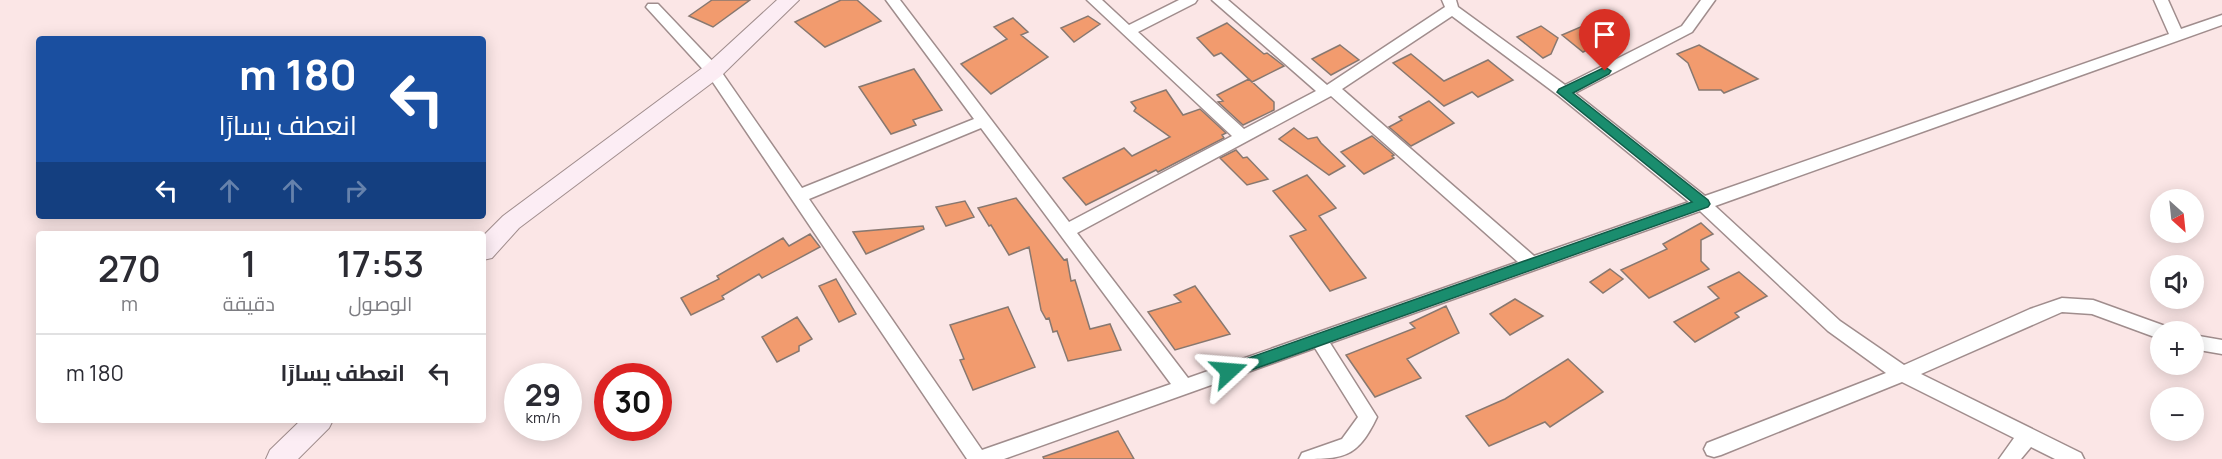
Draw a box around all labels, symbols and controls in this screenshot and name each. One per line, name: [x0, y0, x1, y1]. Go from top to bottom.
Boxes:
pin: [1579, 9, 1630, 71]
icon: arrive: [1588, 18, 1621, 51]
text: 180 m: [239, 45, 357, 103]
icon: left: [378, 60, 456, 138]
text: انعطف يسارًا: [218, 106, 357, 143]
icon: left: [150, 174, 183, 207]
icon: ahead: [213, 174, 246, 207]
icon: ahead: [276, 174, 309, 207]
icon: right: [339, 174, 372, 207]
north arrow: [2150, 189, 2204, 243]
map controls: [2150, 189, 2204, 441]
text: 1: [241, 239, 256, 288]
text: 17:53: [337, 239, 424, 288]
text: 270: [98, 244, 161, 293]
button: sound: [2150, 255, 2204, 309]
text: m: [121, 290, 138, 317]
text: دقيقة: [223, 290, 275, 317]
text: الوصول: [349, 290, 412, 317]
button: +: [2150, 321, 2204, 375]
position arrow: [1197, 339, 1261, 403]
icon: left: [423, 357, 456, 390]
text: 180 m: [66, 358, 124, 388]
text: انعطف يسارًا: [281, 358, 405, 388]
speed limit sign: 30: [594, 363, 672, 441]
text: 29: [525, 374, 561, 415]
button: −: [2150, 387, 2204, 441]
text: km/h: [526, 407, 560, 428]

